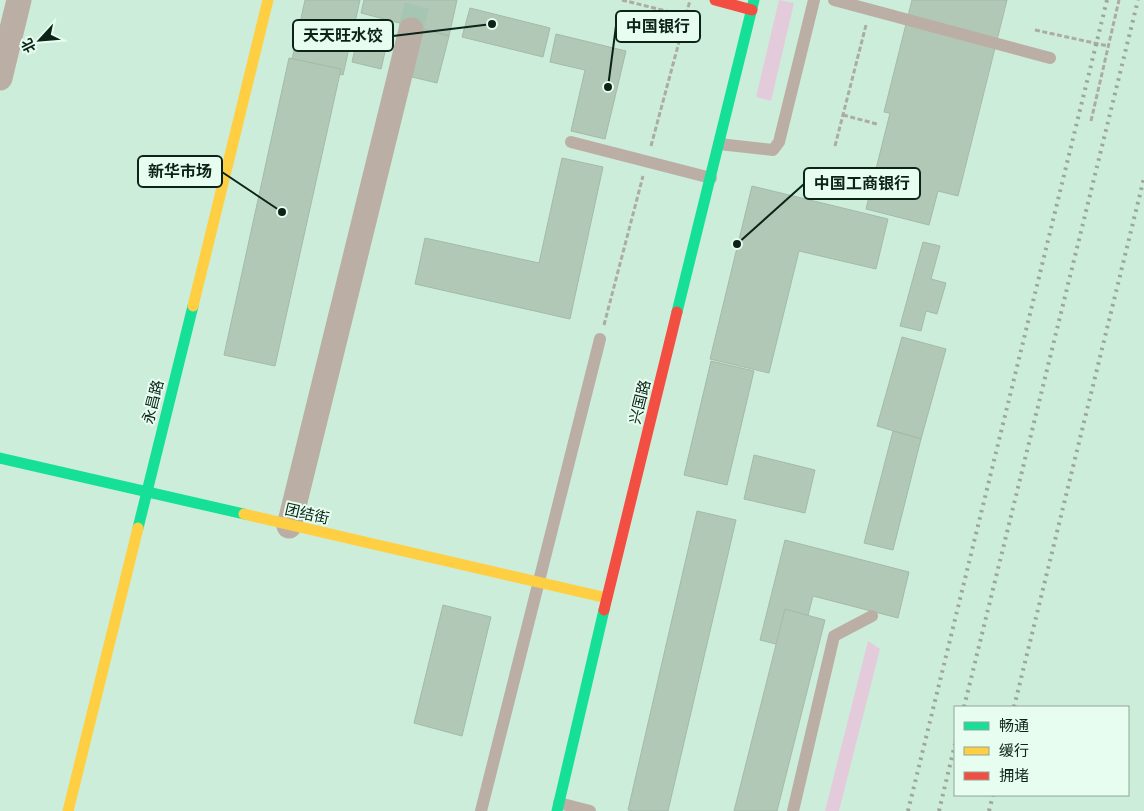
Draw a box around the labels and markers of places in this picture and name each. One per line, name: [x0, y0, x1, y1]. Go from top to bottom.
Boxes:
callout: 中国银行: [616, 11, 700, 42]
callout: 天天旺水饺: [293, 20, 393, 51]
callout: 新华市场: [138, 156, 222, 187]
callout: 中国工商银行: [804, 168, 920, 199]

